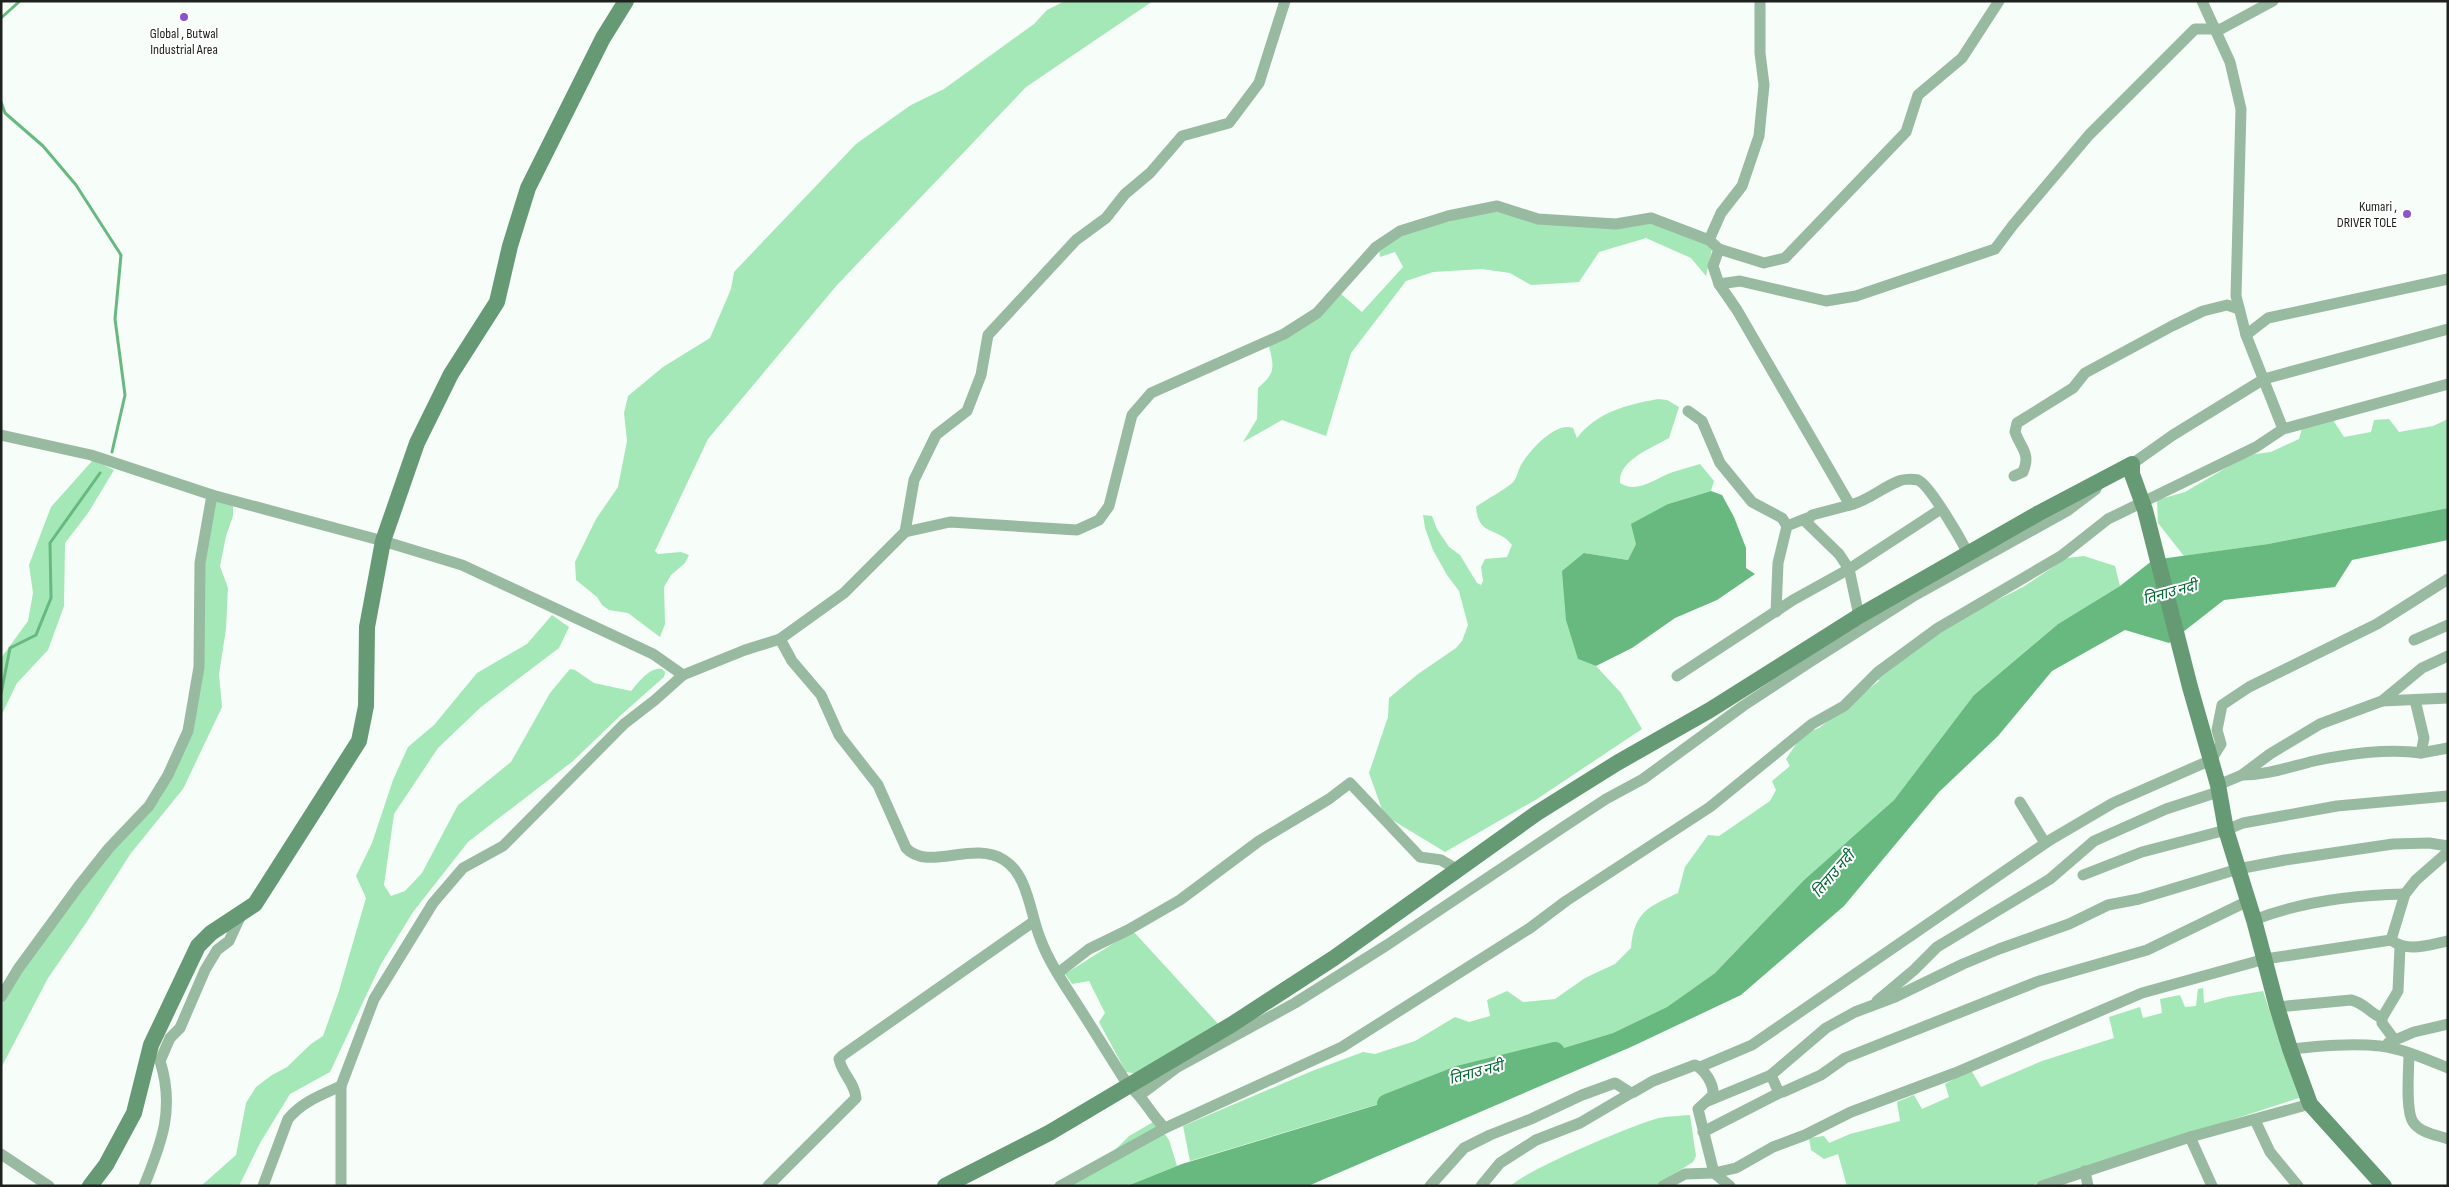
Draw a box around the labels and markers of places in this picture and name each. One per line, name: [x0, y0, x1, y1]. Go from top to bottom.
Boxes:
marker: Global , Butwal Industrial Area: [178, 11, 190, 23]
place label: Global , Butwal Industrial Area: [150, 25, 218, 58]
place label: Kumari , DRIVER TOLE: [2337, 198, 2397, 231]
marker: Kumari , DRIVER TOLE: [2401, 208, 2413, 220]

